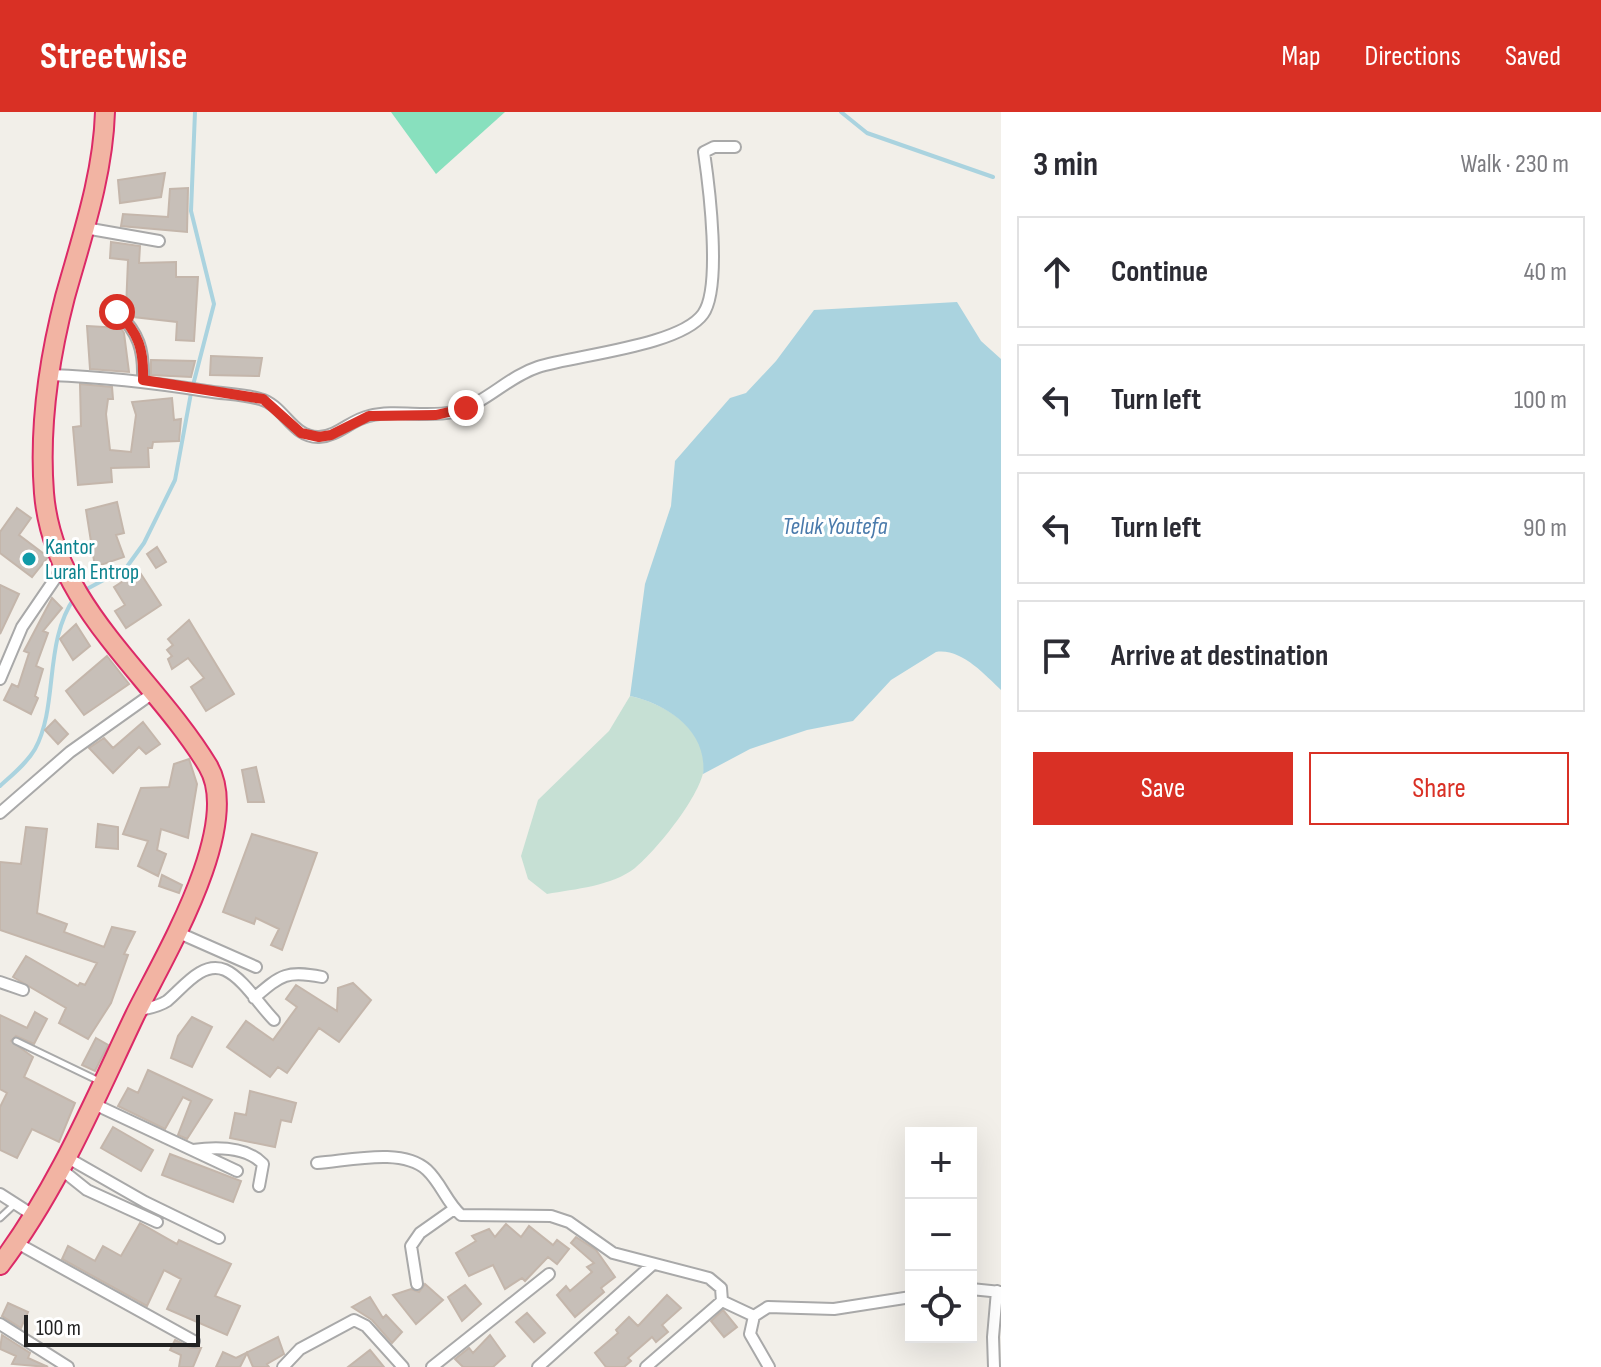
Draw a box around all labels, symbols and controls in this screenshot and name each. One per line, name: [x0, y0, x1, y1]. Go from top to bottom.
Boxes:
text: Streetwise: [40, 34, 188, 79]
text: Map: [1282, 40, 1321, 73]
text: Directions: [1365, 40, 1461, 73]
text: Saved: [1505, 40, 1561, 73]
text: 3 min: [1033, 144, 1098, 185]
text: Walk · 230 m: [1460, 149, 1569, 180]
icon: ahead: [1035, 250, 1079, 294]
text: Continue: [1111, 254, 1208, 290]
text: 40 m: [1524, 257, 1567, 288]
route start: [99, 294, 135, 330]
icon: left: [1035, 378, 1079, 422]
text: Turn left: [1111, 382, 1201, 418]
text: 100 m: [1514, 385, 1567, 416]
route end: [448, 390, 484, 426]
icon: left: [1035, 506, 1079, 550]
text: Turn left: [1111, 510, 1201, 546]
water label: Teluk Youtefa: [783, 512, 888, 541]
text: 90 m: [1523, 513, 1567, 544]
place label: Kantor Lurah Entrop: [45, 534, 139, 586]
marker: Kantor Lurah Entrop: [20, 550, 38, 568]
icon: arrive: [1035, 634, 1079, 678]
text: Arrive at destination: [1111, 638, 1328, 674]
button: Save: [1033, 752, 1293, 825]
button: Share: [1309, 752, 1569, 825]
map controls: [905, 1127, 977, 1343]
button: +: [905, 1127, 977, 1199]
button: −: [905, 1199, 977, 1271]
button: locate: [905, 1271, 977, 1343]
scale bar: [24, 1311, 200, 1347]
text: 100 m: [36, 1315, 81, 1342]

